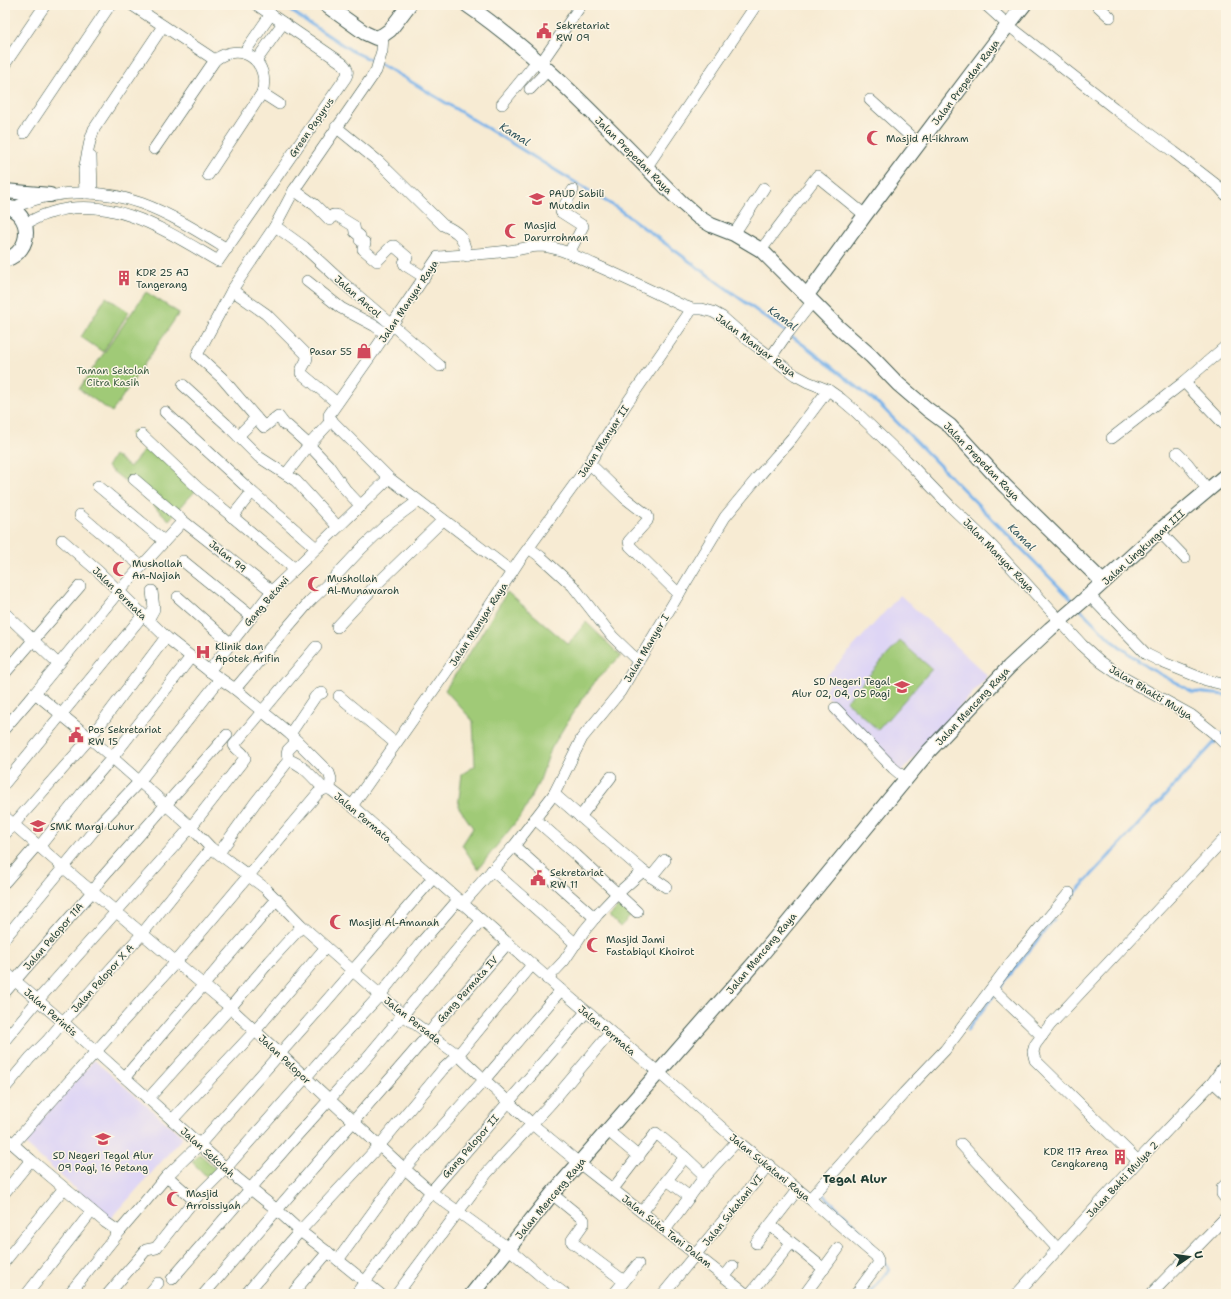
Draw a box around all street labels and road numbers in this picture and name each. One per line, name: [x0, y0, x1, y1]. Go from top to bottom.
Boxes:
street label: Jalan Prepedan Raya: [929, 36, 1002, 128]
street label: Green Papyrus: [286, 95, 337, 160]
street label: Jalan Prepedan Raya: [592, 114, 676, 197]
street label: Jalan Manyar Raya: [376, 257, 441, 345]
street label: Jalan Ancol: [332, 272, 384, 320]
street label: Jalan Manyar Raya: [713, 311, 799, 380]
street label: Jalan Manyar II: [575, 402, 632, 480]
street label: Jalan Prepedan Raya: [941, 419, 1023, 504]
street label: Jalan Lingkungan III: [1099, 506, 1188, 588]
street label: Jalan Manyar Raya: [960, 516, 1038, 595]
street label: Jalan 99: [206, 537, 249, 575]
street label: Jalan Permata: [90, 564, 150, 623]
street label: Gang Betawi: [241, 573, 292, 629]
street label: Jalan Manyar Raya: [447, 579, 511, 669]
street label: Jalan Manyer I: [621, 611, 672, 685]
street label: Jalan Bhakti Mulya: [1107, 662, 1195, 723]
street label: Jalan Menceng Raya: [933, 664, 1013, 748]
street label: Jalan Permata: [331, 790, 395, 846]
street label: Jalan Pelopor 11A: [20, 900, 86, 973]
street label: Jalan Menceng Raya: [723, 909, 800, 997]
street label: Jalan Pelopor X A: [68, 941, 136, 1015]
street label: Gang Permata IV: [434, 953, 501, 1025]
street label: Jalan Perintis: [21, 986, 80, 1039]
street label: Jalan Persada: [381, 994, 445, 1047]
street label: Jalan Permata: [575, 1003, 639, 1059]
street label: Jalan Pelopor: [256, 1032, 314, 1087]
street label: Gang Pelopor II: [439, 1111, 502, 1181]
street label: Jalan Sekolah: [178, 1125, 237, 1180]
street label: Jalan Sukatani Raya: [726, 1131, 813, 1205]
street label: Jalan Bakti Mulya 2: [1084, 1139, 1161, 1220]
street label: Jalan Menceng Raya: [512, 1154, 589, 1242]
street label: Jalan Sukatani VI: [700, 1172, 766, 1249]
street label: Jalan Suka Tani Dalam: [619, 1192, 715, 1271]

